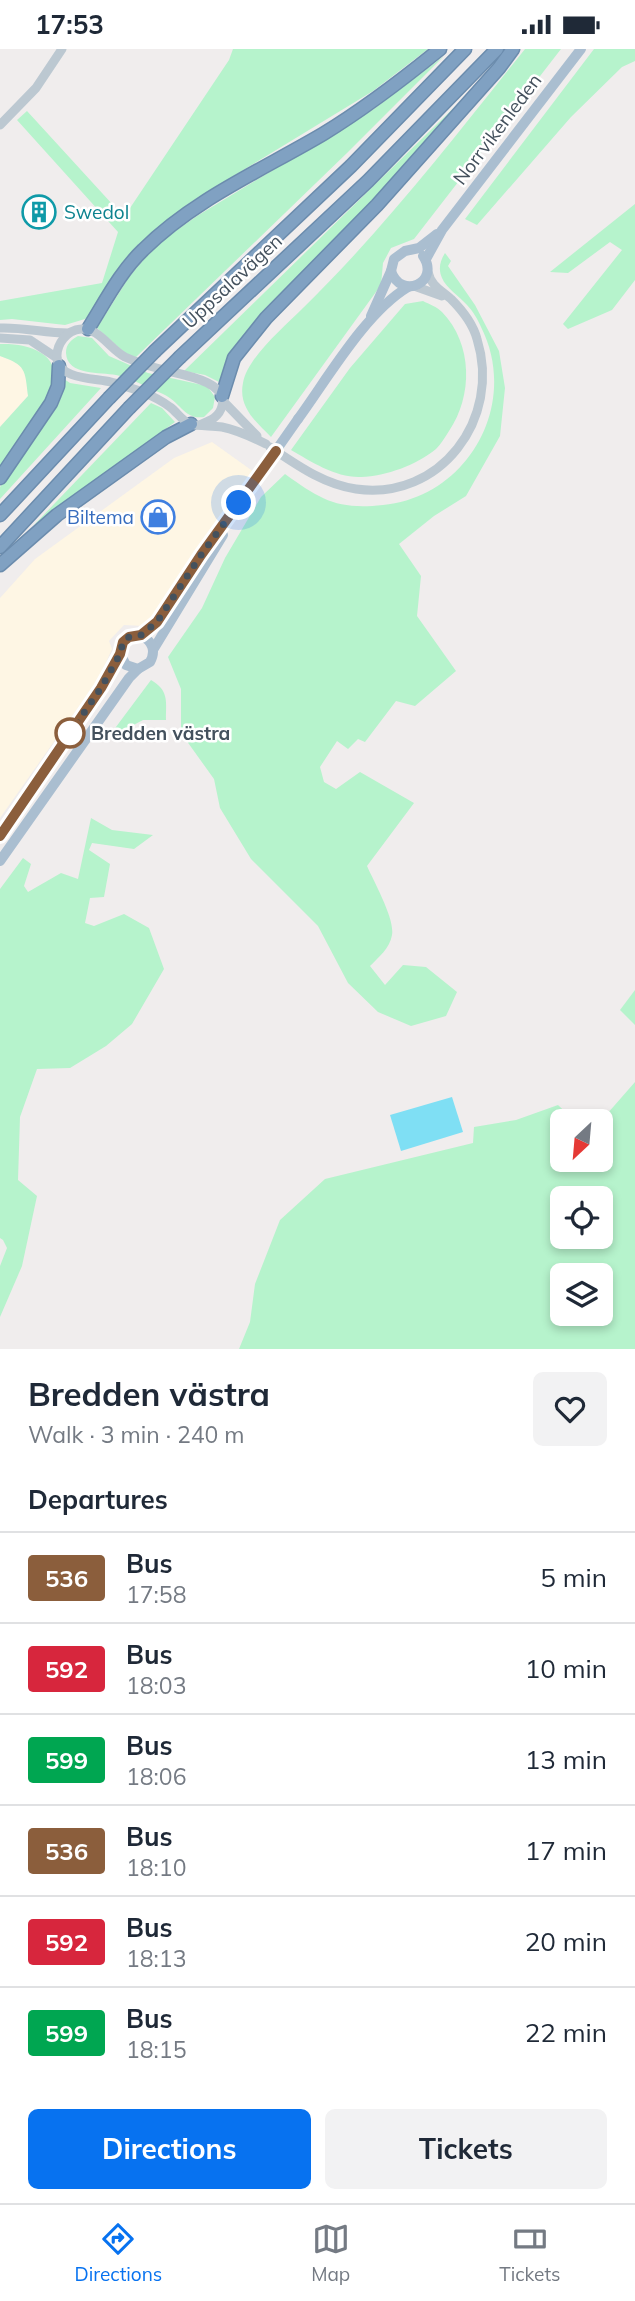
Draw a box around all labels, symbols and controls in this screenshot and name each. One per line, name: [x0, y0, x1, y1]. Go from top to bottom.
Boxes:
text: 17:53: [35, 8, 104, 41]
street label: Norrvikenleden: [447, 69, 547, 189]
building icon: Swedol: [20, 193, 58, 231]
place label: Swedol: [64, 200, 129, 224]
street label: Uppsalavägen: [177, 229, 287, 333]
your location: [221, 485, 256, 520]
shop icon: Biltema: [139, 498, 177, 536]
place label: Biltema: [67, 505, 134, 529]
marker: Bredden västra: [55, 718, 85, 748]
place label: Bredden västra: [91, 721, 230, 745]
north arrow: [550, 1109, 612, 1173]
map controls: [550, 1109, 613, 1326]
button: locate: [550, 1186, 613, 1249]
button: layers: [550, 1263, 613, 1326]
button: heart: [533, 1372, 607, 1446]
text: Bredden västra: [28, 1373, 270, 1414]
text: Walk · 3 min · 240 m: [28, 1420, 245, 1449]
text: Departures: [28, 1483, 168, 1516]
text: Bus: [126, 1547, 172, 1580]
text: 5 min: [540, 1561, 607, 1594]
text: 536: [45, 1563, 88, 1593]
text: 17:58: [126, 1580, 186, 1609]
text: Bus: [126, 1638, 172, 1671]
text: 10 min: [525, 1652, 607, 1685]
text: 592: [45, 1654, 88, 1684]
text: 18:03: [126, 1671, 186, 1700]
text: Bus: [126, 1729, 172, 1762]
text: 13 min: [525, 1743, 607, 1776]
text: 599: [45, 1745, 88, 1775]
text: 18:06: [126, 1762, 186, 1791]
text: Bus: [126, 1820, 172, 1853]
text: 17 min: [525, 1834, 607, 1867]
text: 536: [45, 1836, 88, 1866]
text: 18:10: [126, 1853, 186, 1882]
text: Bus: [126, 1911, 172, 1944]
text: 20 min: [525, 1925, 607, 1958]
text: 592: [45, 1927, 88, 1957]
text: 18:13: [126, 1944, 186, 1973]
text: Bus: [126, 2002, 172, 2035]
text: 22 min: [525, 2016, 607, 2049]
text: 599: [45, 2018, 88, 2048]
text: 18:15: [126, 2035, 186, 2064]
button: Directions: [28, 2109, 311, 2189]
button: Tickets: [325, 2109, 607, 2189]
tab: Directions: [74, 2220, 162, 2286]
tab: Map: [311, 2220, 350, 2286]
tab: Tickets: [499, 2220, 561, 2286]

